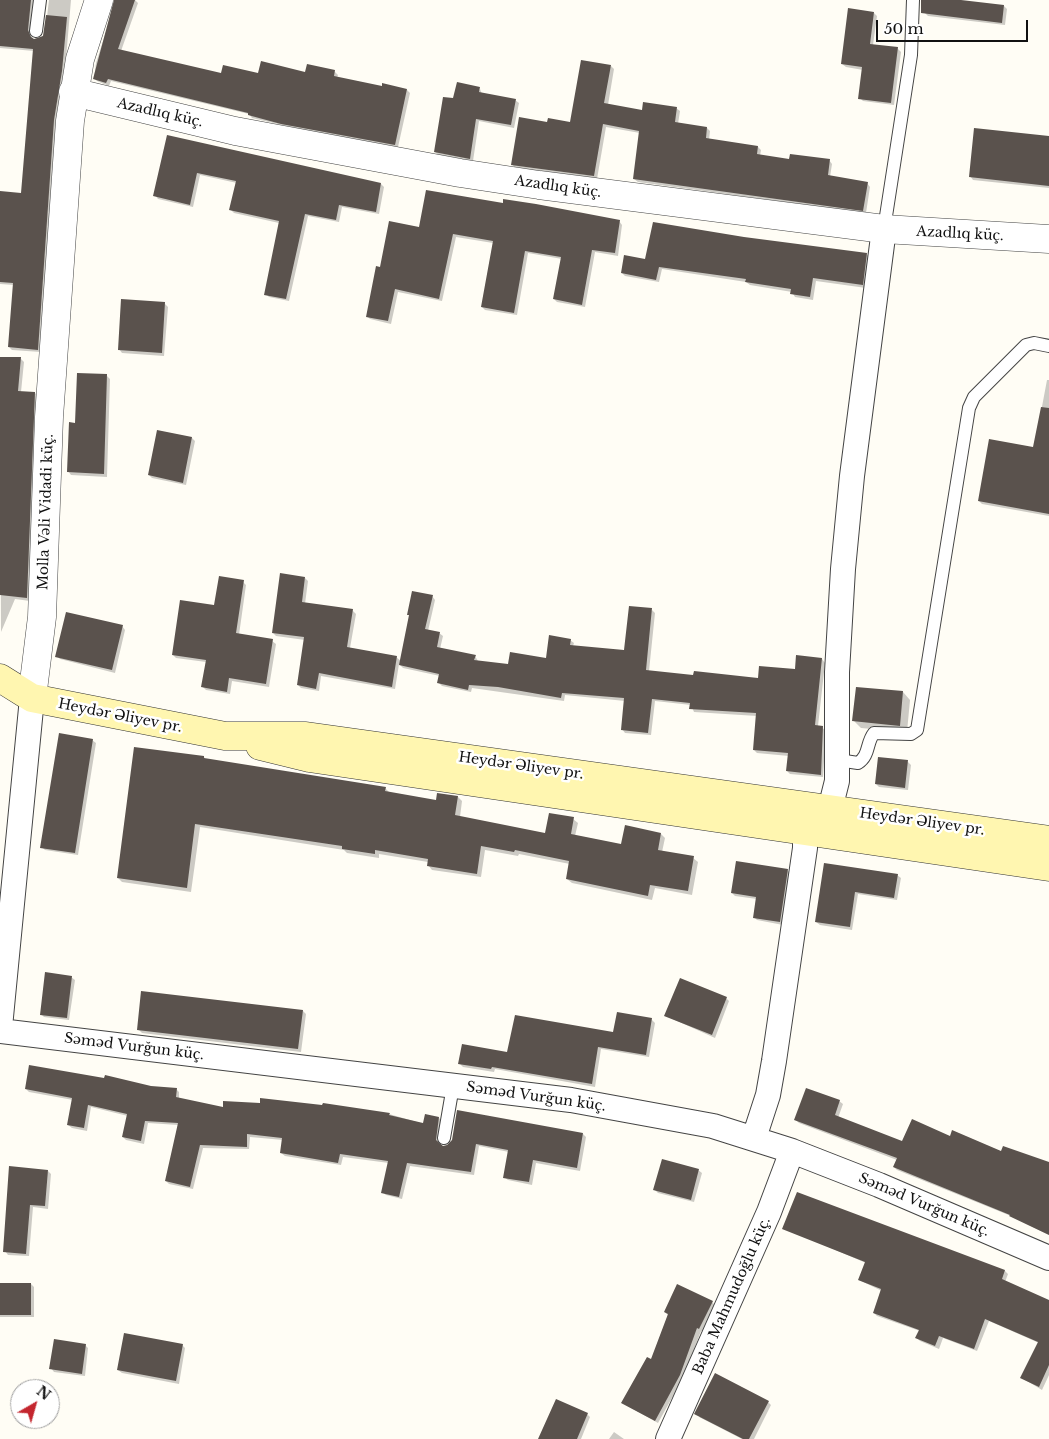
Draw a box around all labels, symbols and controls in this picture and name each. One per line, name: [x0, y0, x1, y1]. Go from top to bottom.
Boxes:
scale bar: [879, 10, 1032, 42]
text: 50 m: [884, 19, 924, 38]
street label: Azadlıq küç.: [115, 95, 205, 131]
street label: Azadlıq küç.: [513, 173, 603, 201]
street label: Azadlıq küç.: [916, 223, 1004, 245]
street label: Molla Vəli Vidadi küç.: [35, 434, 57, 590]
street label: Heydər Əliyev pr.: [57, 696, 183, 736]
street label: Heydər Əliyev pr.: [457, 749, 585, 783]
street label: Heydər Əliyev pr.: [858, 805, 986, 839]
street label: Səməd Vurğun küç.: [63, 1030, 205, 1064]
street label: Səməd Vurğun küç.: [465, 1079, 607, 1115]
street label: Səməd Vurğun küç.: [856, 1170, 992, 1240]
street label: Baba Mahmudoğlu küç.: [690, 1215, 774, 1377]
north arrow: [10, 1379, 60, 1429]
text: N: [33, 1382, 54, 1404]

